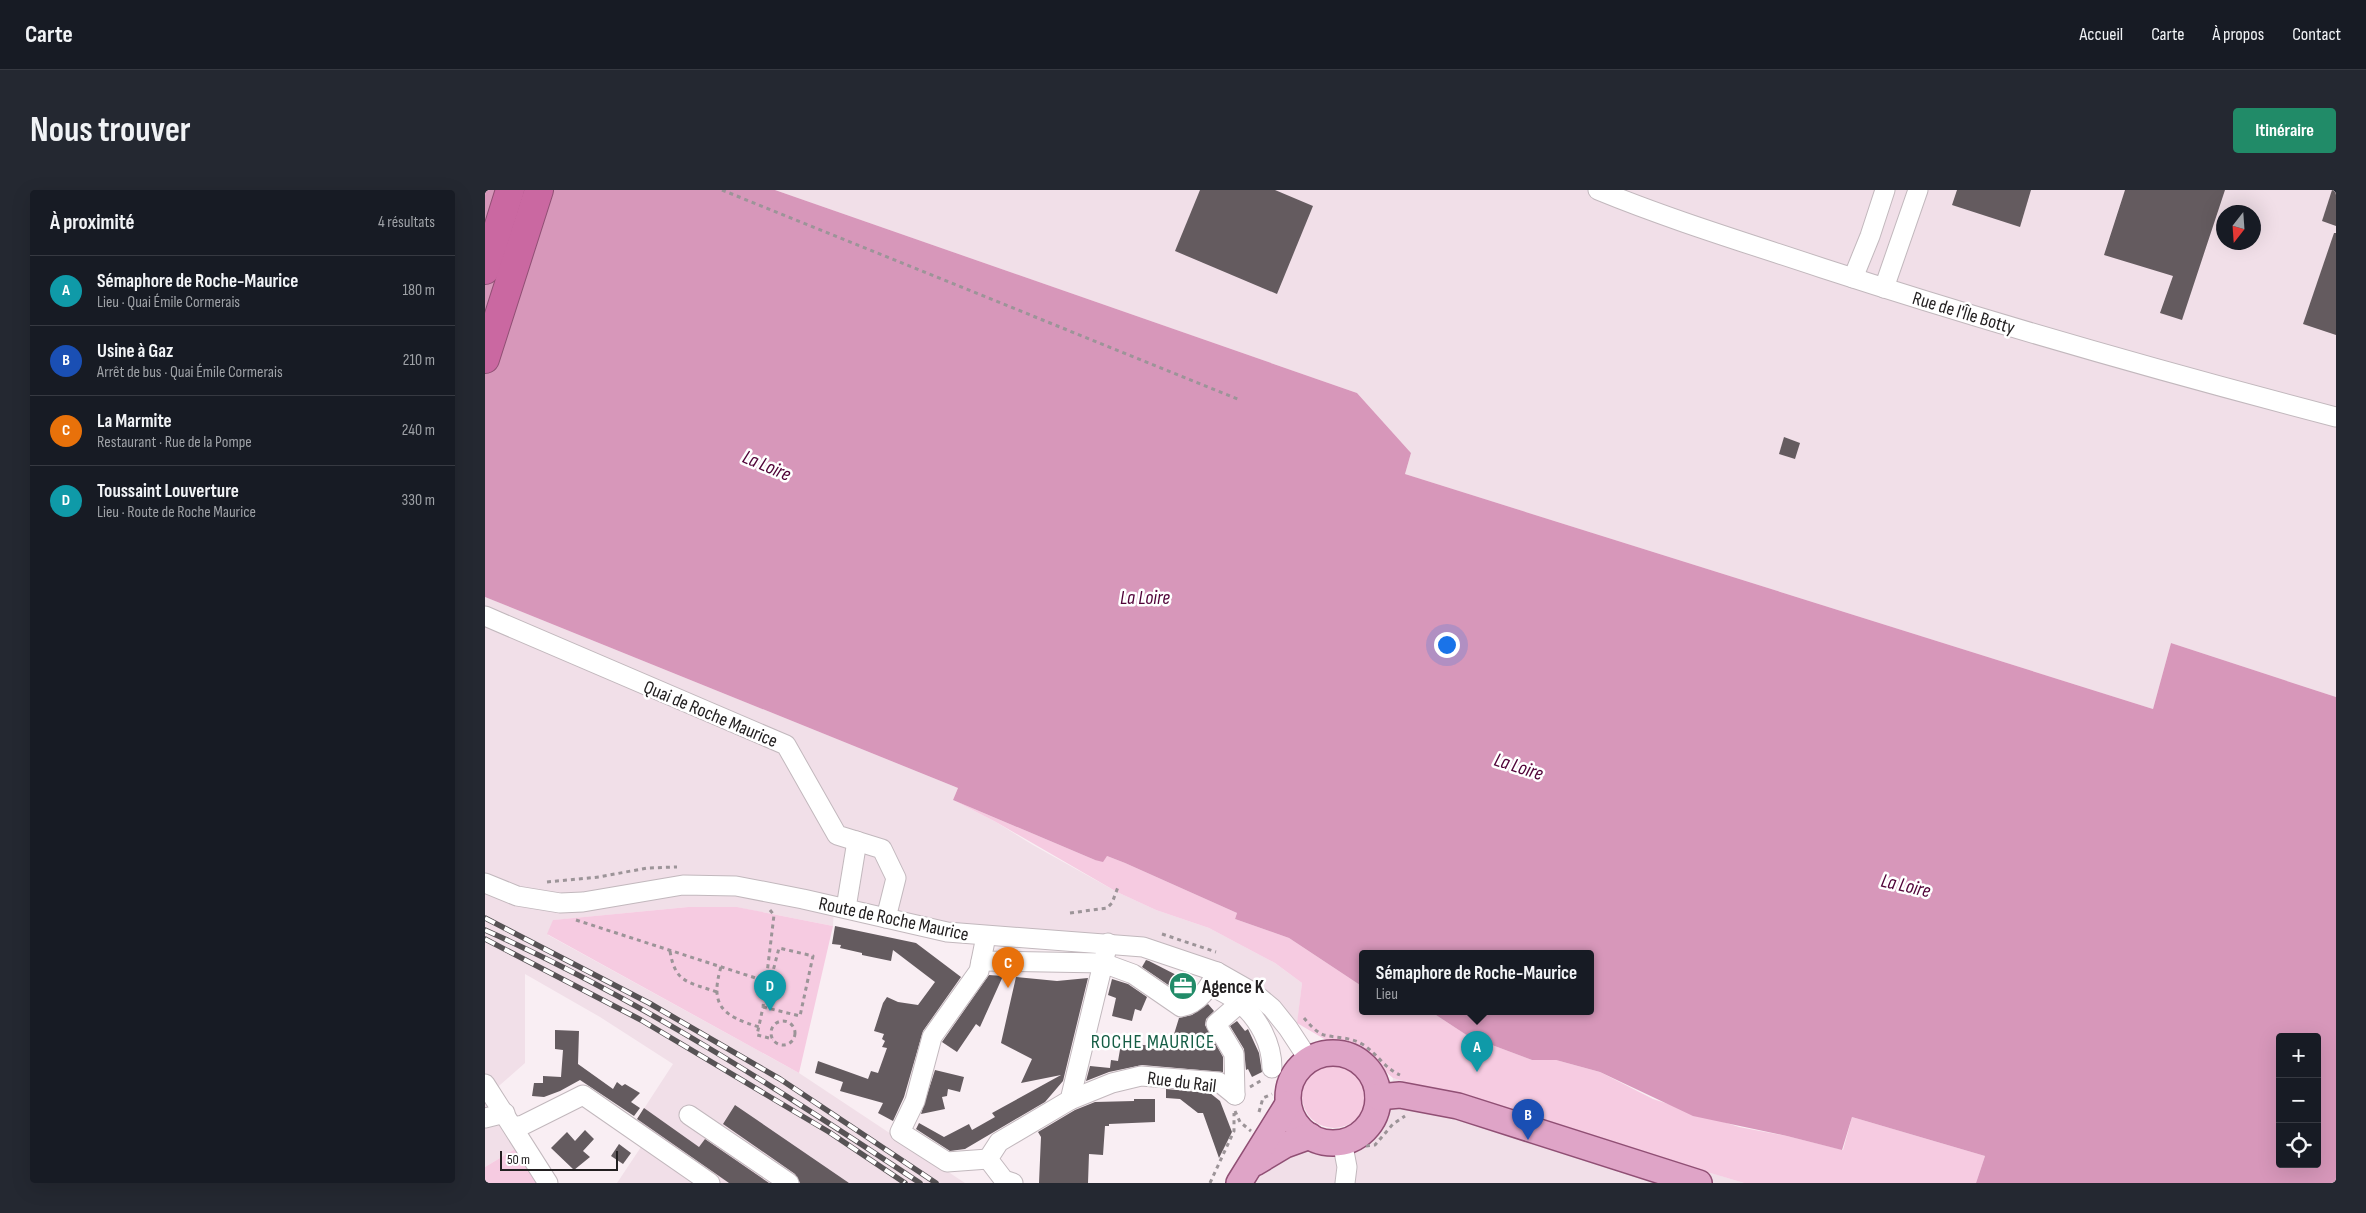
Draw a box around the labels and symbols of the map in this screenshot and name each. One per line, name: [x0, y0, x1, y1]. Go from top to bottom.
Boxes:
north arrow: [2216, 205, 2261, 250]
street label: Rue de l'Île Botty: [1910, 287, 2018, 340]
water label: La Loire: [739, 445, 795, 487]
water label: La Loire: [1120, 586, 1170, 610]
your location: [1434, 632, 1460, 658]
street label: Quai de Roche Maurice: [640, 676, 781, 753]
water label: La Loire: [1491, 748, 1546, 786]
water label: La Loire: [1879, 869, 1933, 903]
street label: Route de Roche Maurice: [817, 892, 971, 947]
pin: C: [992, 947, 1024, 988]
pin: D: [754, 970, 786, 1011]
office icon: Agence K: [1168, 971, 1198, 1001]
place label: Agence K: [1201, 976, 1265, 999]
district label: ROCHE MAURICE: [1091, 1030, 1215, 1054]
pin: A: [1461, 1031, 1493, 1072]
street label: Rue du Rail: [1146, 1067, 1218, 1098]
pin: B: [1512, 1099, 1544, 1140]
scale bar: [500, 1148, 617, 1171]

